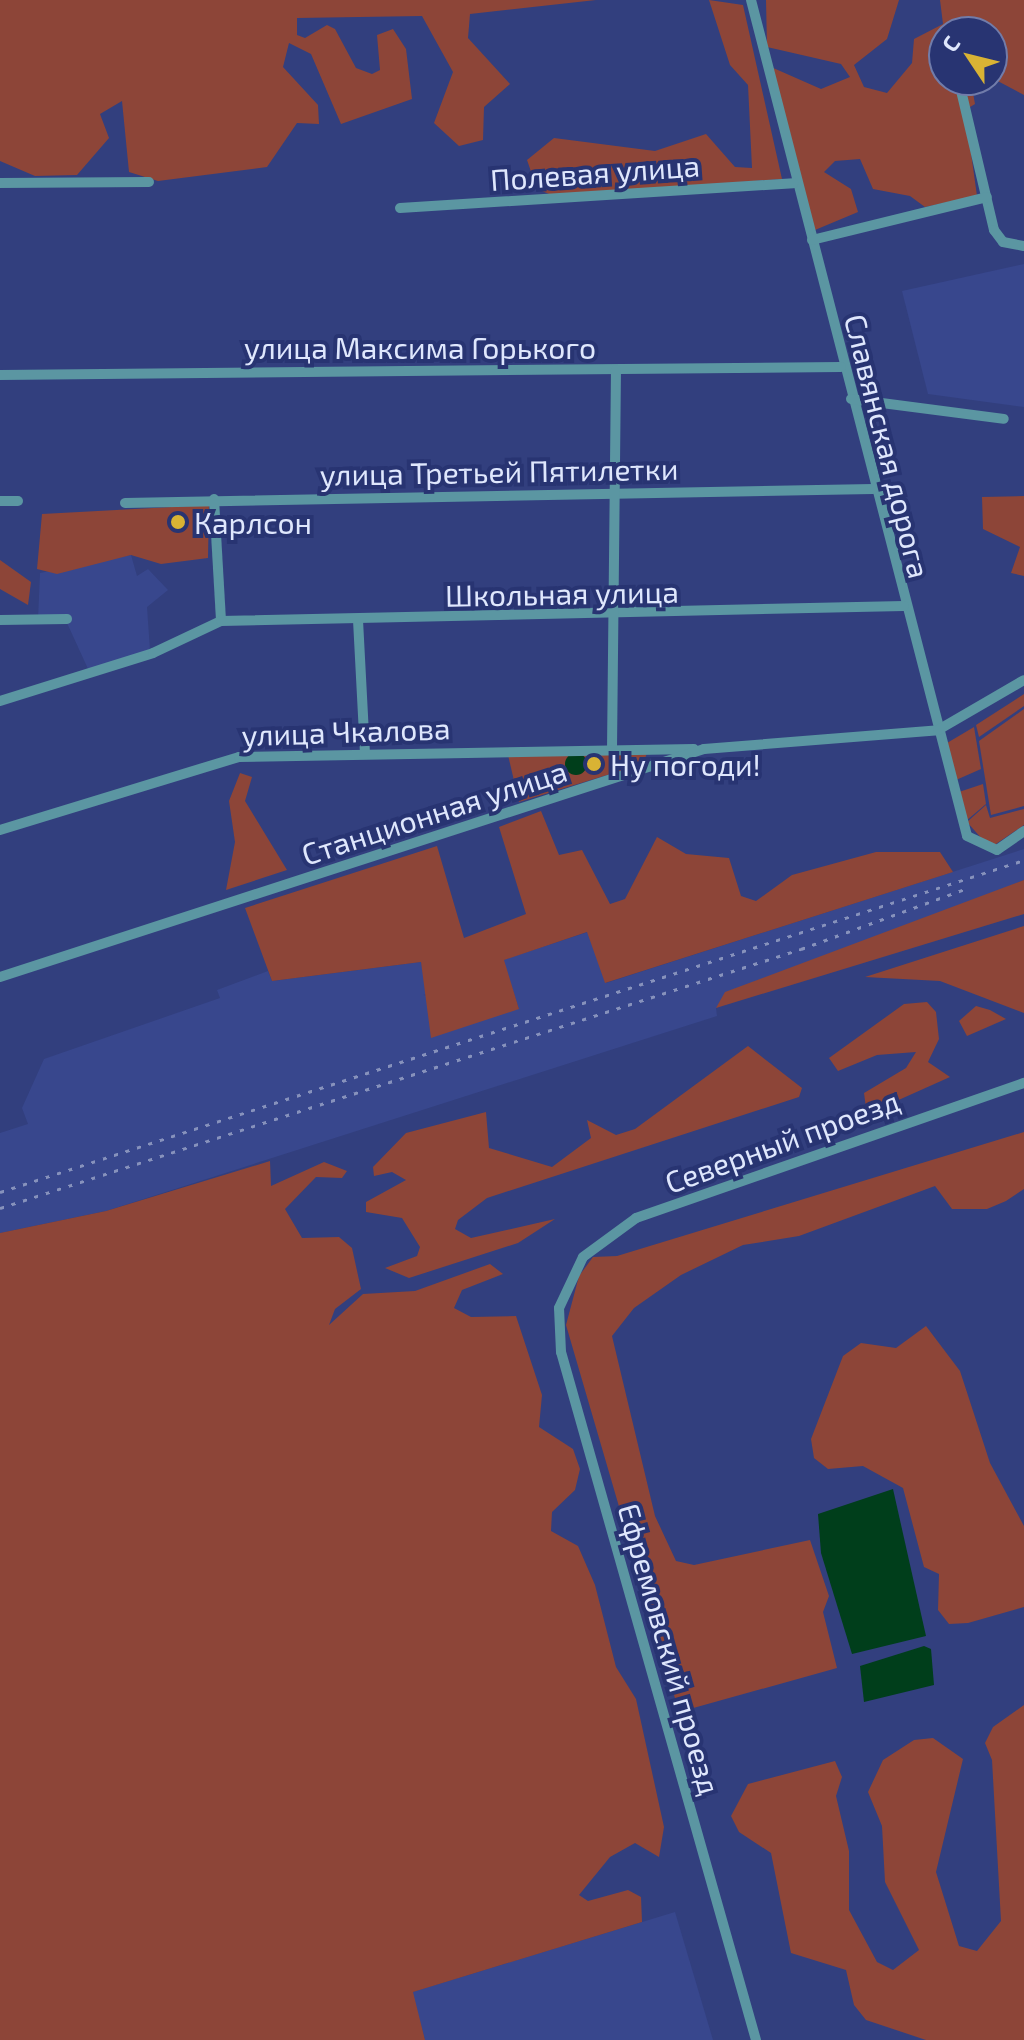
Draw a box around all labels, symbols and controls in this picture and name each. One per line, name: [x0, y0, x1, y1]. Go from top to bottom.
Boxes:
north arrow: [928, 16, 1008, 96]
text: С: [936, 31, 964, 56]
street label: Полевая улица: [489, 147, 701, 197]
street label: Славянская дорога: [838, 310, 938, 582]
street label: улица Максима Горького: [244, 329, 596, 365]
street label: улица Третьей Пятилетки: [319, 450, 679, 492]
place label: Карлсон: [194, 504, 312, 540]
marker: Карлсон: [169, 513, 187, 531]
street label: Школьная улица: [445, 573, 679, 613]
street label: улица Чкалова: [241, 709, 451, 753]
place label: Ну погоди!: [610, 746, 761, 782]
street label: Станционная улица: [297, 752, 571, 872]
marker: Ну погоди!: [585, 755, 603, 773]
street label: Северный проезд: [660, 1082, 904, 1200]
street label: Ефремовский проезд: [611, 1499, 729, 1799]

